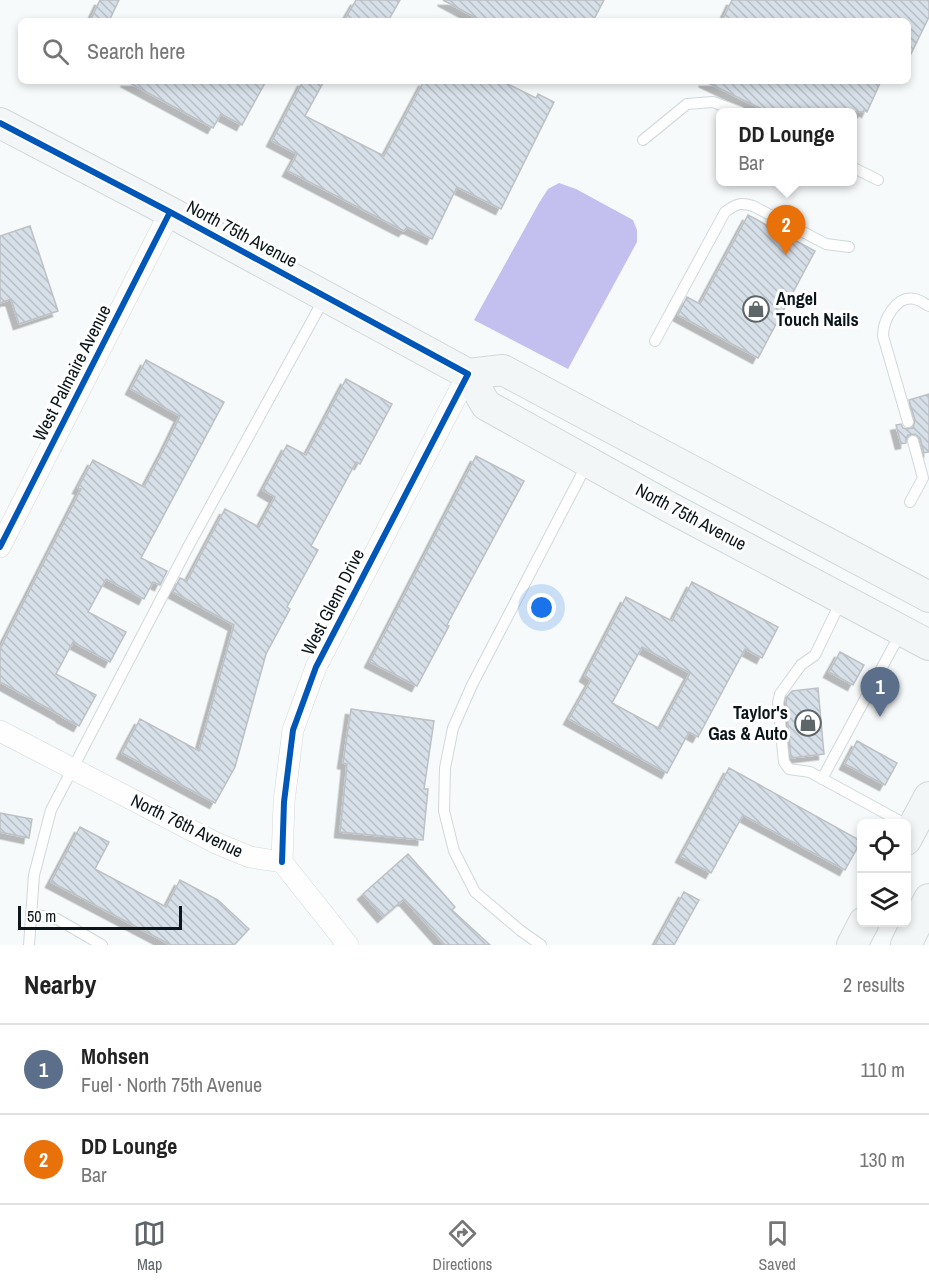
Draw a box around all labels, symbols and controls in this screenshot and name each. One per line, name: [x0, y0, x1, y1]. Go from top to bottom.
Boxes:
search box: [18, 18, 911, 84]
icon: search: [39, 35, 72, 68]
text: Search here: [87, 36, 185, 66]
popup: [716, 108, 857, 186]
text: DD Lounge: [738, 119, 835, 149]
text: Bar: [738, 149, 764, 176]
street label: North 75th Avenue: [182, 194, 302, 273]
pin: 2: [766, 206, 806, 255]
place label: Angel Touch Nails: [776, 286, 859, 332]
shop icon: Angel Touch Nails: [741, 294, 771, 324]
street label: West Palmaire Avenue: [26, 300, 117, 445]
street label: North 75th Avenue: [631, 477, 751, 556]
street label: West Glenn Drive: [295, 544, 370, 659]
your location: [527, 593, 556, 622]
pin: 1: [860, 668, 900, 717]
place label: Taylor's Gas & Auto: [708, 700, 788, 746]
shop icon: Taylor's Gas & Auto: [793, 708, 823, 738]
street label: North 76th Avenue: [127, 788, 248, 864]
map controls: [857, 819, 911, 927]
button: locate: [857, 819, 911, 873]
button: layers: [857, 873, 911, 927]
scale bar: [18, 903, 182, 930]
text: 50 m: [27, 905, 56, 927]
text: Nearby: [24, 967, 96, 1002]
text: 2 results: [843, 971, 905, 998]
text: Mohsen: [81, 1041, 149, 1071]
text: 1: [39, 1056, 48, 1083]
text: 110 m: [861, 1056, 905, 1083]
text: Fuel · North 75th Avenue: [81, 1071, 262, 1098]
text: DD Lounge: [81, 1131, 177, 1161]
text: 2: [39, 1146, 48, 1173]
text: 130 m: [859, 1146, 905, 1173]
text: Bar: [81, 1161, 107, 1188]
tab: Map: [133, 1217, 166, 1275]
tab: Directions: [432, 1217, 492, 1275]
tab: Saved: [759, 1217, 796, 1275]

